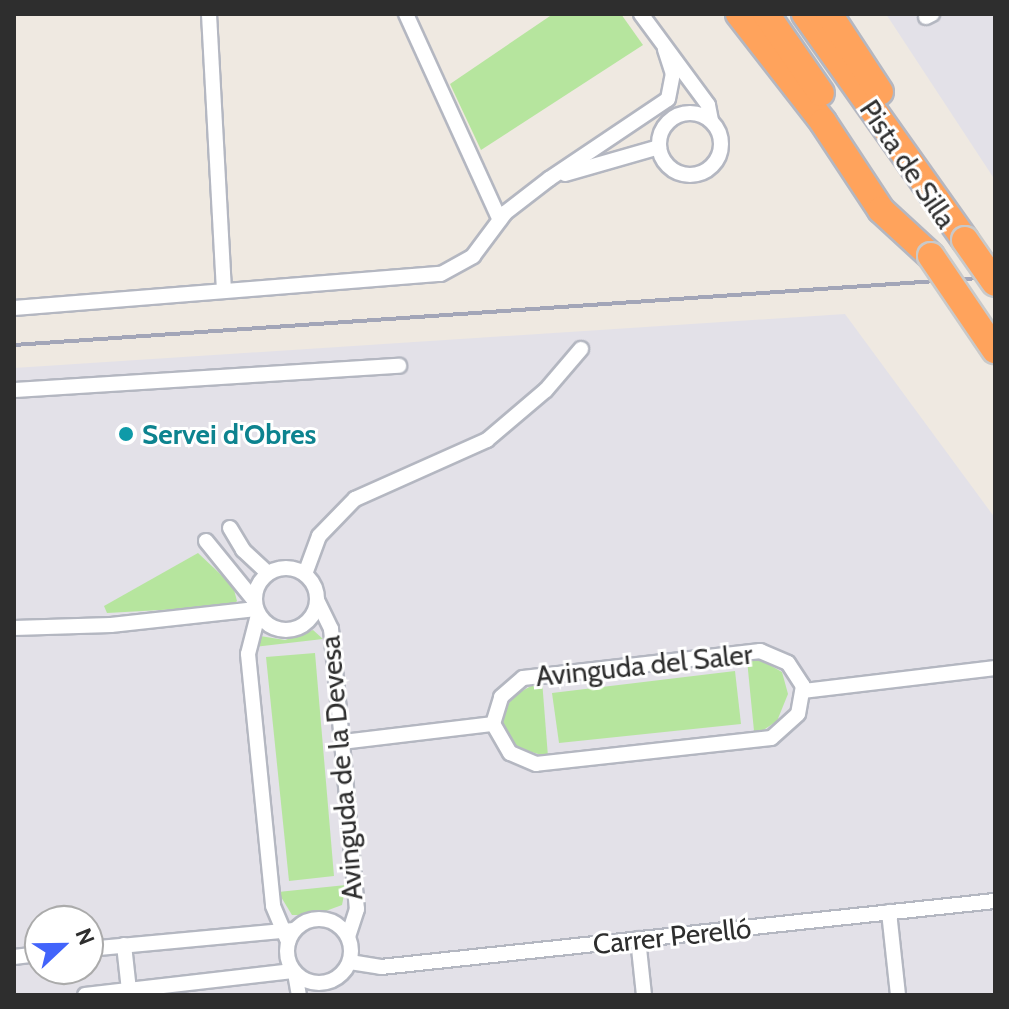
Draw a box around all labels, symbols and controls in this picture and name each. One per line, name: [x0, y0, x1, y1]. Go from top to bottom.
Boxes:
street label: Pista de Silla: [853, 93, 963, 235]
place label: Servei d'Obres: [142, 417, 316, 451]
marker: Servei d'Obres: [117, 425, 135, 443]
street label: Avinguda de la Devesa: [313, 634, 369, 902]
street label: Avinguda del Saler: [534, 637, 754, 693]
north arrow: [24, 905, 104, 985]
street label: Carrer Perelló: [591, 911, 753, 961]
text: N: [69, 924, 100, 949]

